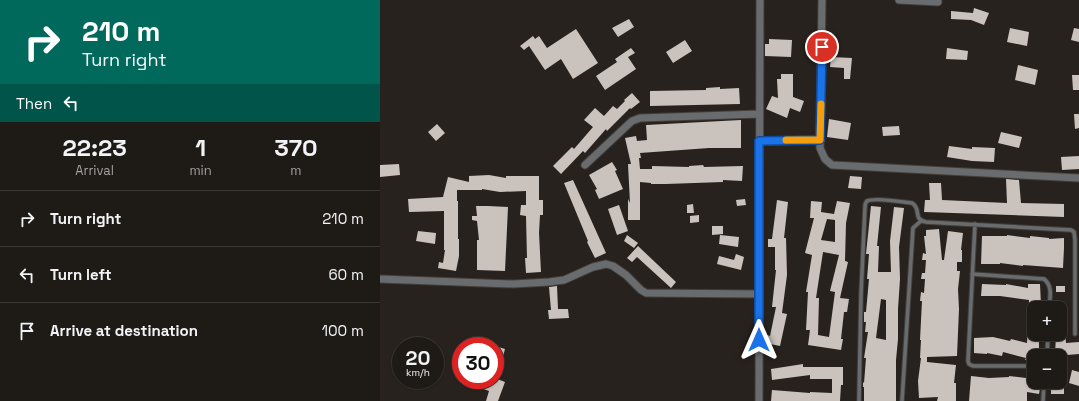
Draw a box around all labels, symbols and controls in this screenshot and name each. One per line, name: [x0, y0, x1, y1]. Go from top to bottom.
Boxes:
text: 210 m: [82, 13, 160, 49]
icon: right: [16, 16, 68, 68]
pin: [805, 30, 839, 64]
icon: arrive: [811, 36, 833, 58]
text: Turn right: [82, 48, 166, 71]
icon: left: [60, 92, 82, 114]
text: Then: [16, 94, 52, 113]
text: 22:23: [62, 132, 127, 163]
text: 1: [195, 132, 206, 163]
text: 370: [274, 132, 318, 163]
text: Arrival: [75, 162, 114, 179]
text: min: [189, 162, 212, 179]
text: m: [290, 162, 301, 179]
icon: right: [16, 208, 38, 230]
text: Turn right: [50, 209, 121, 228]
text: 210 m: [322, 209, 364, 228]
icon: left: [16, 264, 38, 286]
text: Turn left: [50, 265, 112, 284]
text: 60 m: [328, 265, 364, 284]
map controls: [1027, 301, 1067, 389]
button: +: [1027, 301, 1067, 341]
position arrow: [738, 319, 780, 361]
icon: arrive: [16, 320, 38, 342]
text: Arrive at destination: [50, 321, 198, 340]
text: 100 m: [322, 321, 364, 340]
speed limit sign: 30: [452, 337, 504, 389]
text: 20: [406, 345, 430, 371]
button: −: [1027, 349, 1067, 389]
text: km/h: [406, 366, 430, 379]

